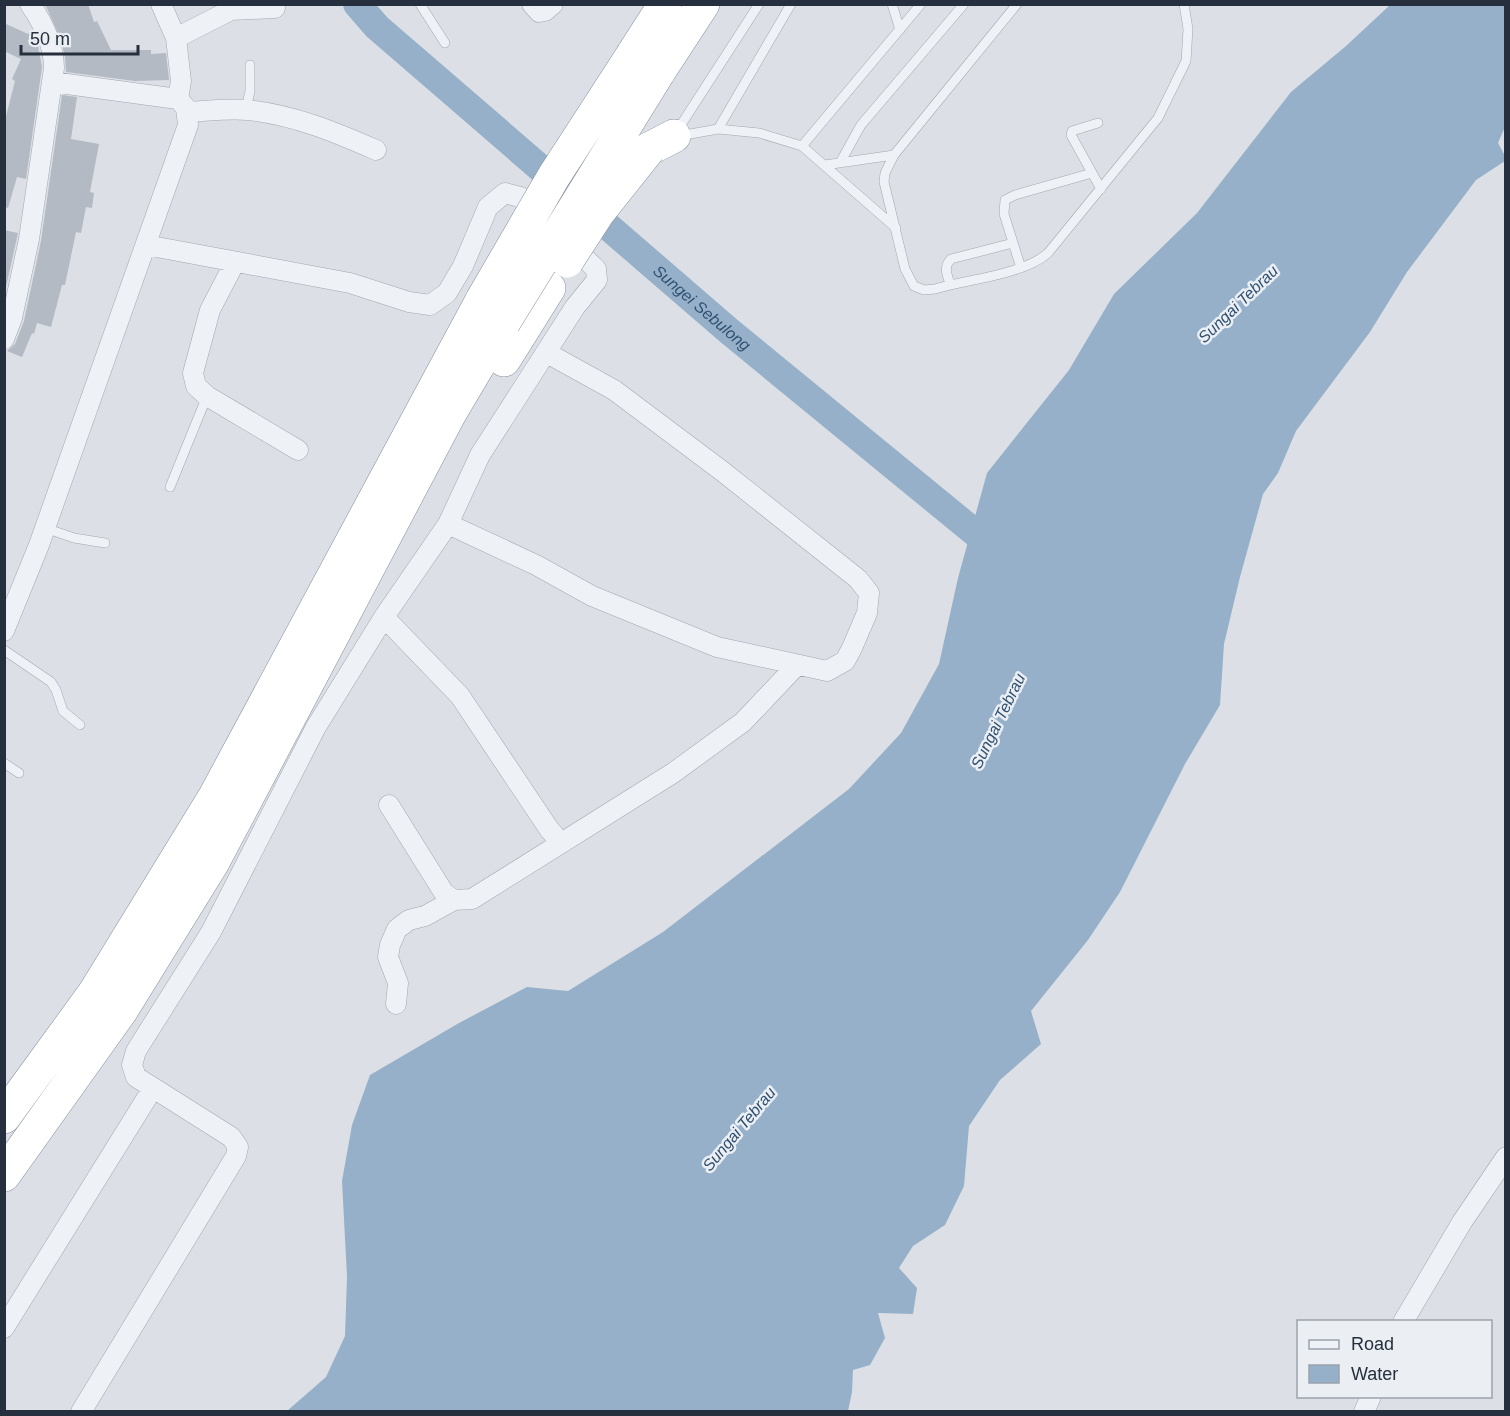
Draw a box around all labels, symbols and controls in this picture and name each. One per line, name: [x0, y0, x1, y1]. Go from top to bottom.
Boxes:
scale bar: [21, 18, 138, 56]
text: 50 m: [30, 29, 70, 49]
water label: Sungei Sebulong: [650, 261, 754, 354]
water label: Sungai Tebrau: [1195, 262, 1281, 346]
water label: Sungai Tebrau: [968, 671, 1028, 771]
water label: Sungai Tebrau: [699, 1084, 779, 1174]
legend: [1297, 1320, 1492, 1398]
text: Road: [1351, 1334, 1394, 1354]
text: Water: [1351, 1364, 1398, 1384]

